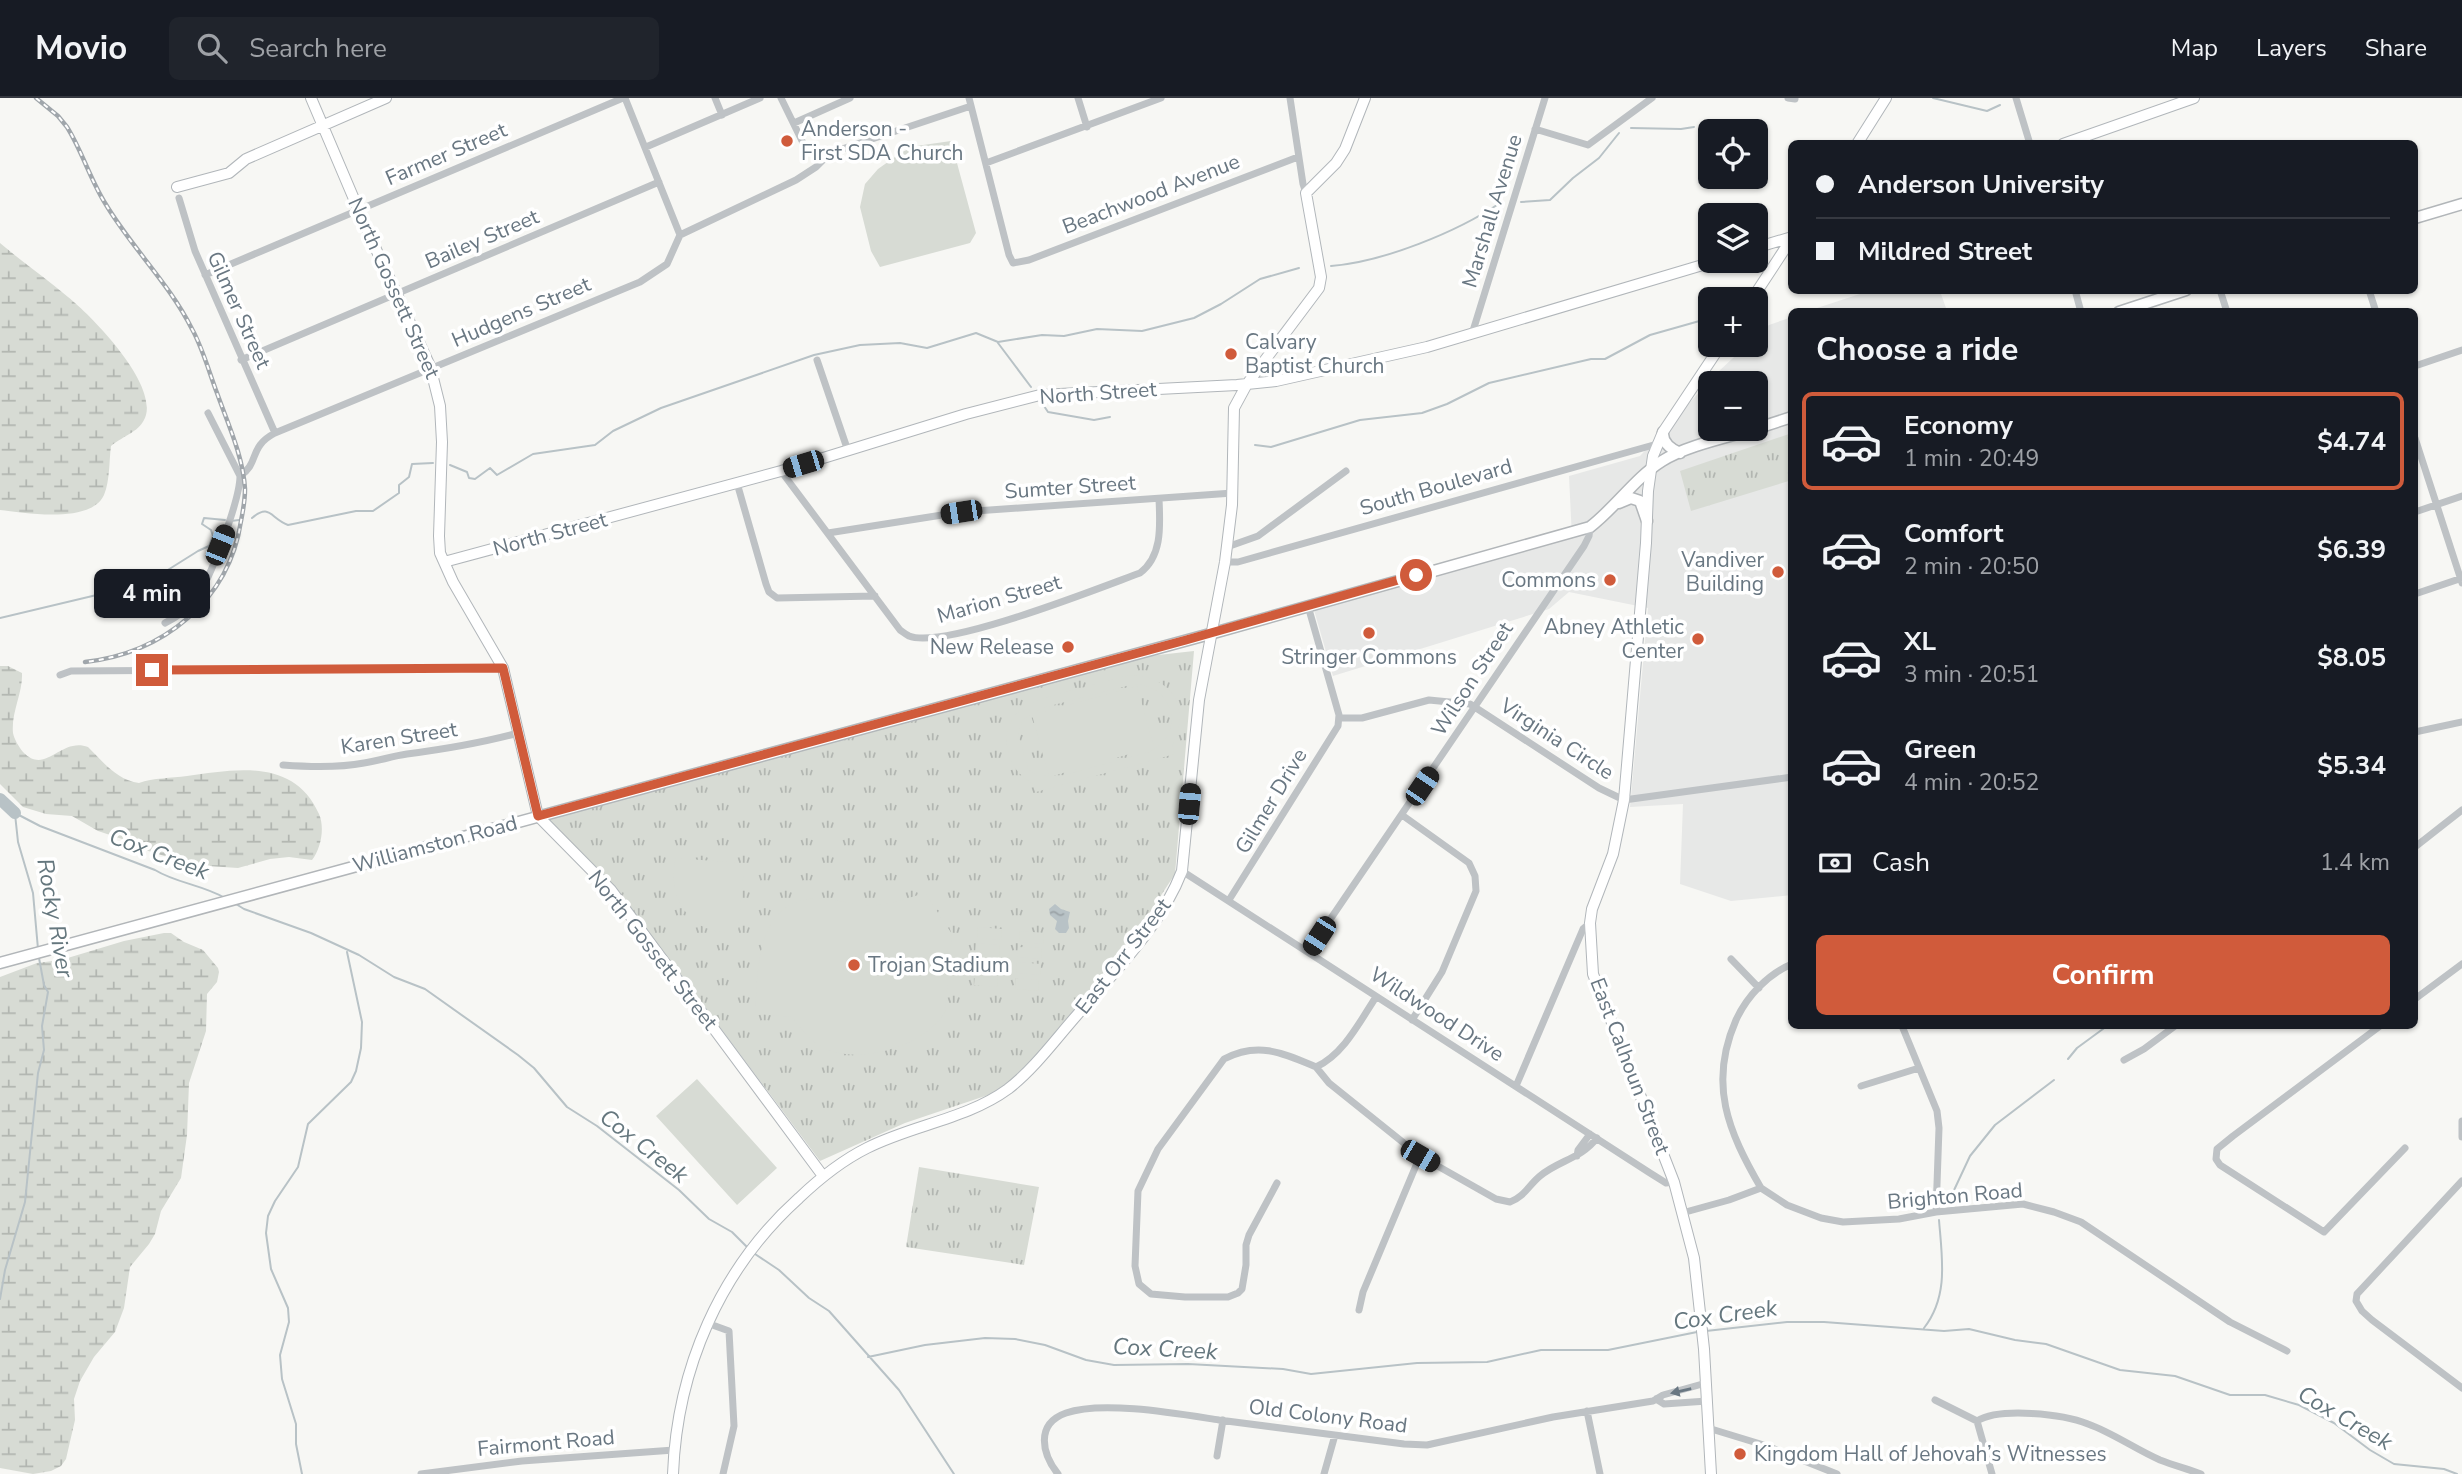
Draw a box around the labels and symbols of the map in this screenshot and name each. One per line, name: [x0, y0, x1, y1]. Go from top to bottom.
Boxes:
place label: Anderson - First SDA Church: [801, 115, 963, 167]
street label: Farmer Street: [381, 116, 511, 192]
street label: Marshall Avenue: [1455, 131, 1529, 291]
marker: Anderson - First SDA Church: [779, 133, 795, 149]
street label: Beachwood Avenue: [1058, 147, 1244, 241]
street label: North Gossett Street: [341, 193, 447, 384]
street label: Bailey Street: [421, 202, 544, 275]
street label: Gilmer Street: [201, 247, 278, 374]
street label: Hudgens Street: [447, 270, 595, 354]
place label: Calvary Baptist Church: [1245, 328, 1384, 380]
marker: Calvary Baptist Church: [1223, 346, 1239, 362]
street label: North Street: [1039, 375, 1158, 411]
car: [780, 448, 827, 480]
street label: South Boulevard: [1357, 452, 1515, 522]
street label: Sumter Street: [1004, 468, 1137, 506]
car: [939, 498, 984, 526]
street label: North Street: [490, 505, 611, 563]
car: [203, 522, 238, 568]
place label: Vandiver Building: [1680, 546, 1764, 598]
route start: [1400, 559, 1432, 591]
marker: Vandiver Building: [1770, 564, 1786, 580]
place label: Commons: [1501, 566, 1596, 594]
callout: 4 min: [94, 568, 210, 618]
street label: Marion Street: [934, 568, 1065, 630]
marker: Commons: [1602, 572, 1618, 588]
place label: Abney Athletic Center: [1544, 613, 1684, 665]
street label: Wilson Street: [1425, 616, 1520, 741]
marker: Stringer Commons: [1361, 625, 1377, 641]
marker: Abney Athletic Center: [1690, 631, 1706, 647]
place label: New Release: [930, 633, 1054, 661]
marker: New Release: [1060, 639, 1076, 655]
place label: Stringer Commons: [1281, 643, 1457, 671]
route end: [136, 654, 168, 686]
street label: Virginia Circle: [1494, 691, 1619, 786]
street label: Karen Street: [339, 715, 460, 761]
street label: Gilmer Drive: [1229, 743, 1313, 859]
car: [1402, 763, 1443, 809]
car: [1177, 782, 1202, 826]
street label: Williamston Road: [350, 809, 520, 879]
water label: Cox Creek: [105, 821, 214, 887]
water label: Rocky River: [29, 856, 81, 981]
street label: North Gossett Street: [582, 864, 725, 1036]
street label: East Orr Street: [1069, 892, 1177, 1020]
car: [1299, 913, 1340, 959]
place label: Trojan Stadium: [868, 951, 1010, 979]
marker: Trojan Stadium: [846, 957, 862, 973]
street label: Wildwood Drive: [1365, 960, 1509, 1068]
street label: East Calhoun Street: [1583, 974, 1677, 1159]
water label: Cox Creek: [593, 1102, 695, 1191]
car: [1397, 1136, 1444, 1176]
street label: Brighton Road: [1886, 1176, 2024, 1216]
water label: Cox Creek: [1671, 1292, 1779, 1338]
water label: Cox Creek: [1112, 1331, 1219, 1367]
water label: Cox Creek: [2292, 1378, 2399, 1458]
one-way arrow: [1670, 1386, 1692, 1397]
street label: Old Colony Road: [1247, 1392, 1409, 1440]
street label: Fairmont Road: [476, 1423, 616, 1463]
place label: Kingdom Hall of Jehovah’s Witnesses: [1754, 1440, 2107, 1468]
marker: Kingdom Hall of Jehovah’s Witnesses: [1732, 1446, 1748, 1462]

